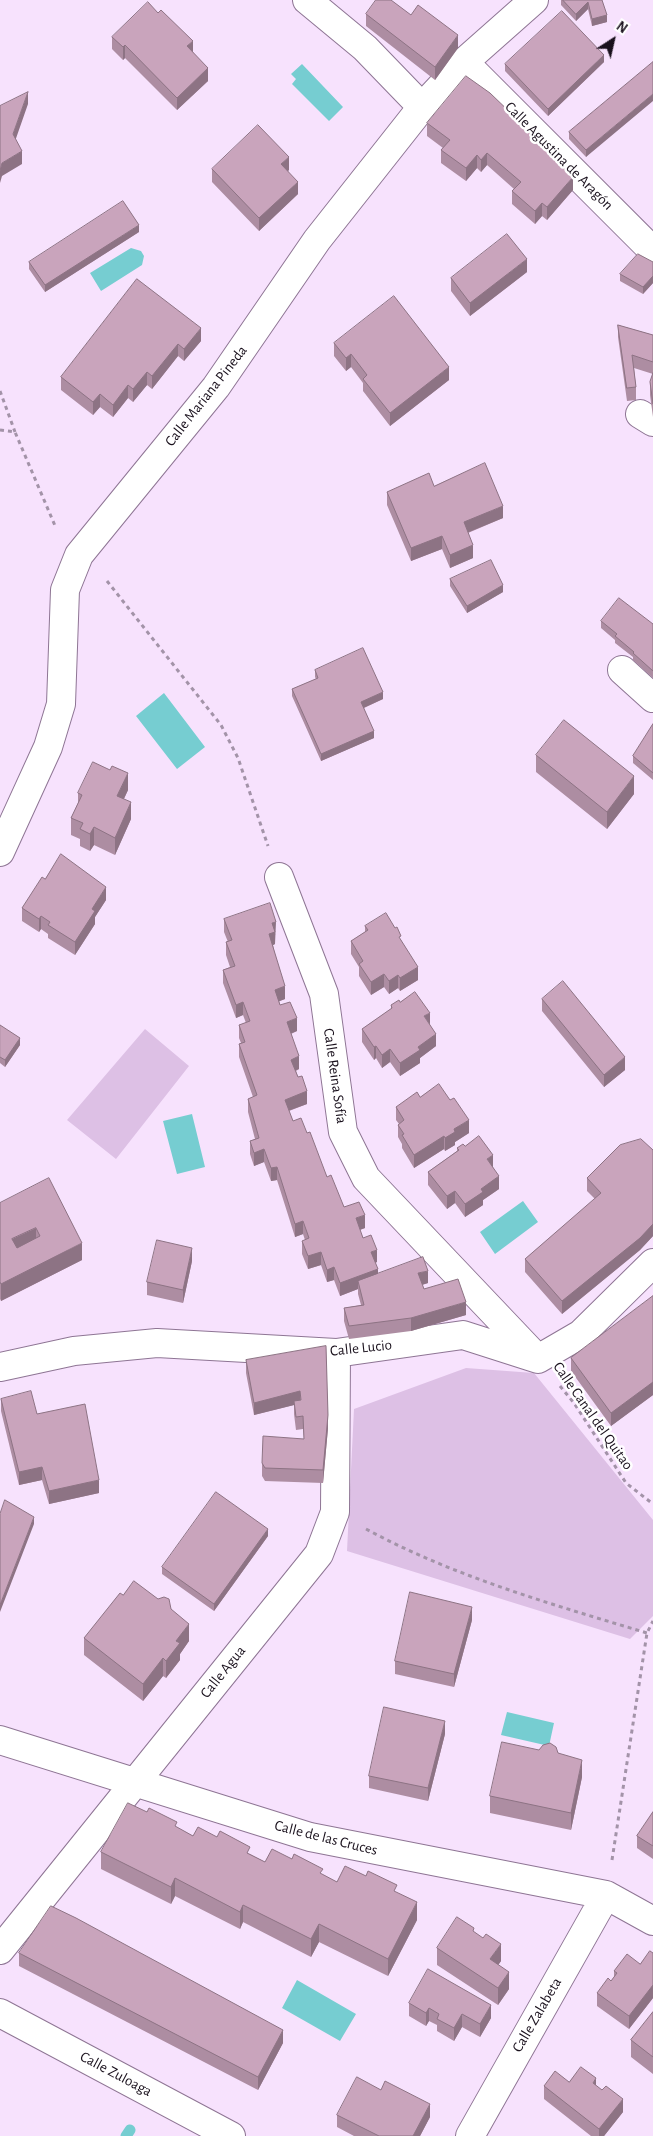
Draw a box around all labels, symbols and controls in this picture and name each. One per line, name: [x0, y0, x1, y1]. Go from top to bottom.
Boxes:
north arrow: [588, 15, 638, 65]
text: N: [614, 19, 630, 36]
street label: Calle Agustina de Aragón: [501, 98, 617, 214]
street label: Calle Mariana Pineda: [161, 342, 251, 450]
street label: Calle Reina Sofía: [319, 1027, 351, 1125]
street label: Calle Lucio: [329, 1336, 393, 1360]
street label: Calle Canal del Quitao: [549, 1359, 637, 1473]
street label: Calle Agua: [196, 1642, 250, 1702]
street label: Calle de las Cruces: [273, 1816, 379, 1860]
street label: Calle Zalabeta: [508, 1974, 566, 2056]
street label: Calle Zuloaga: [77, 2048, 155, 2100]

